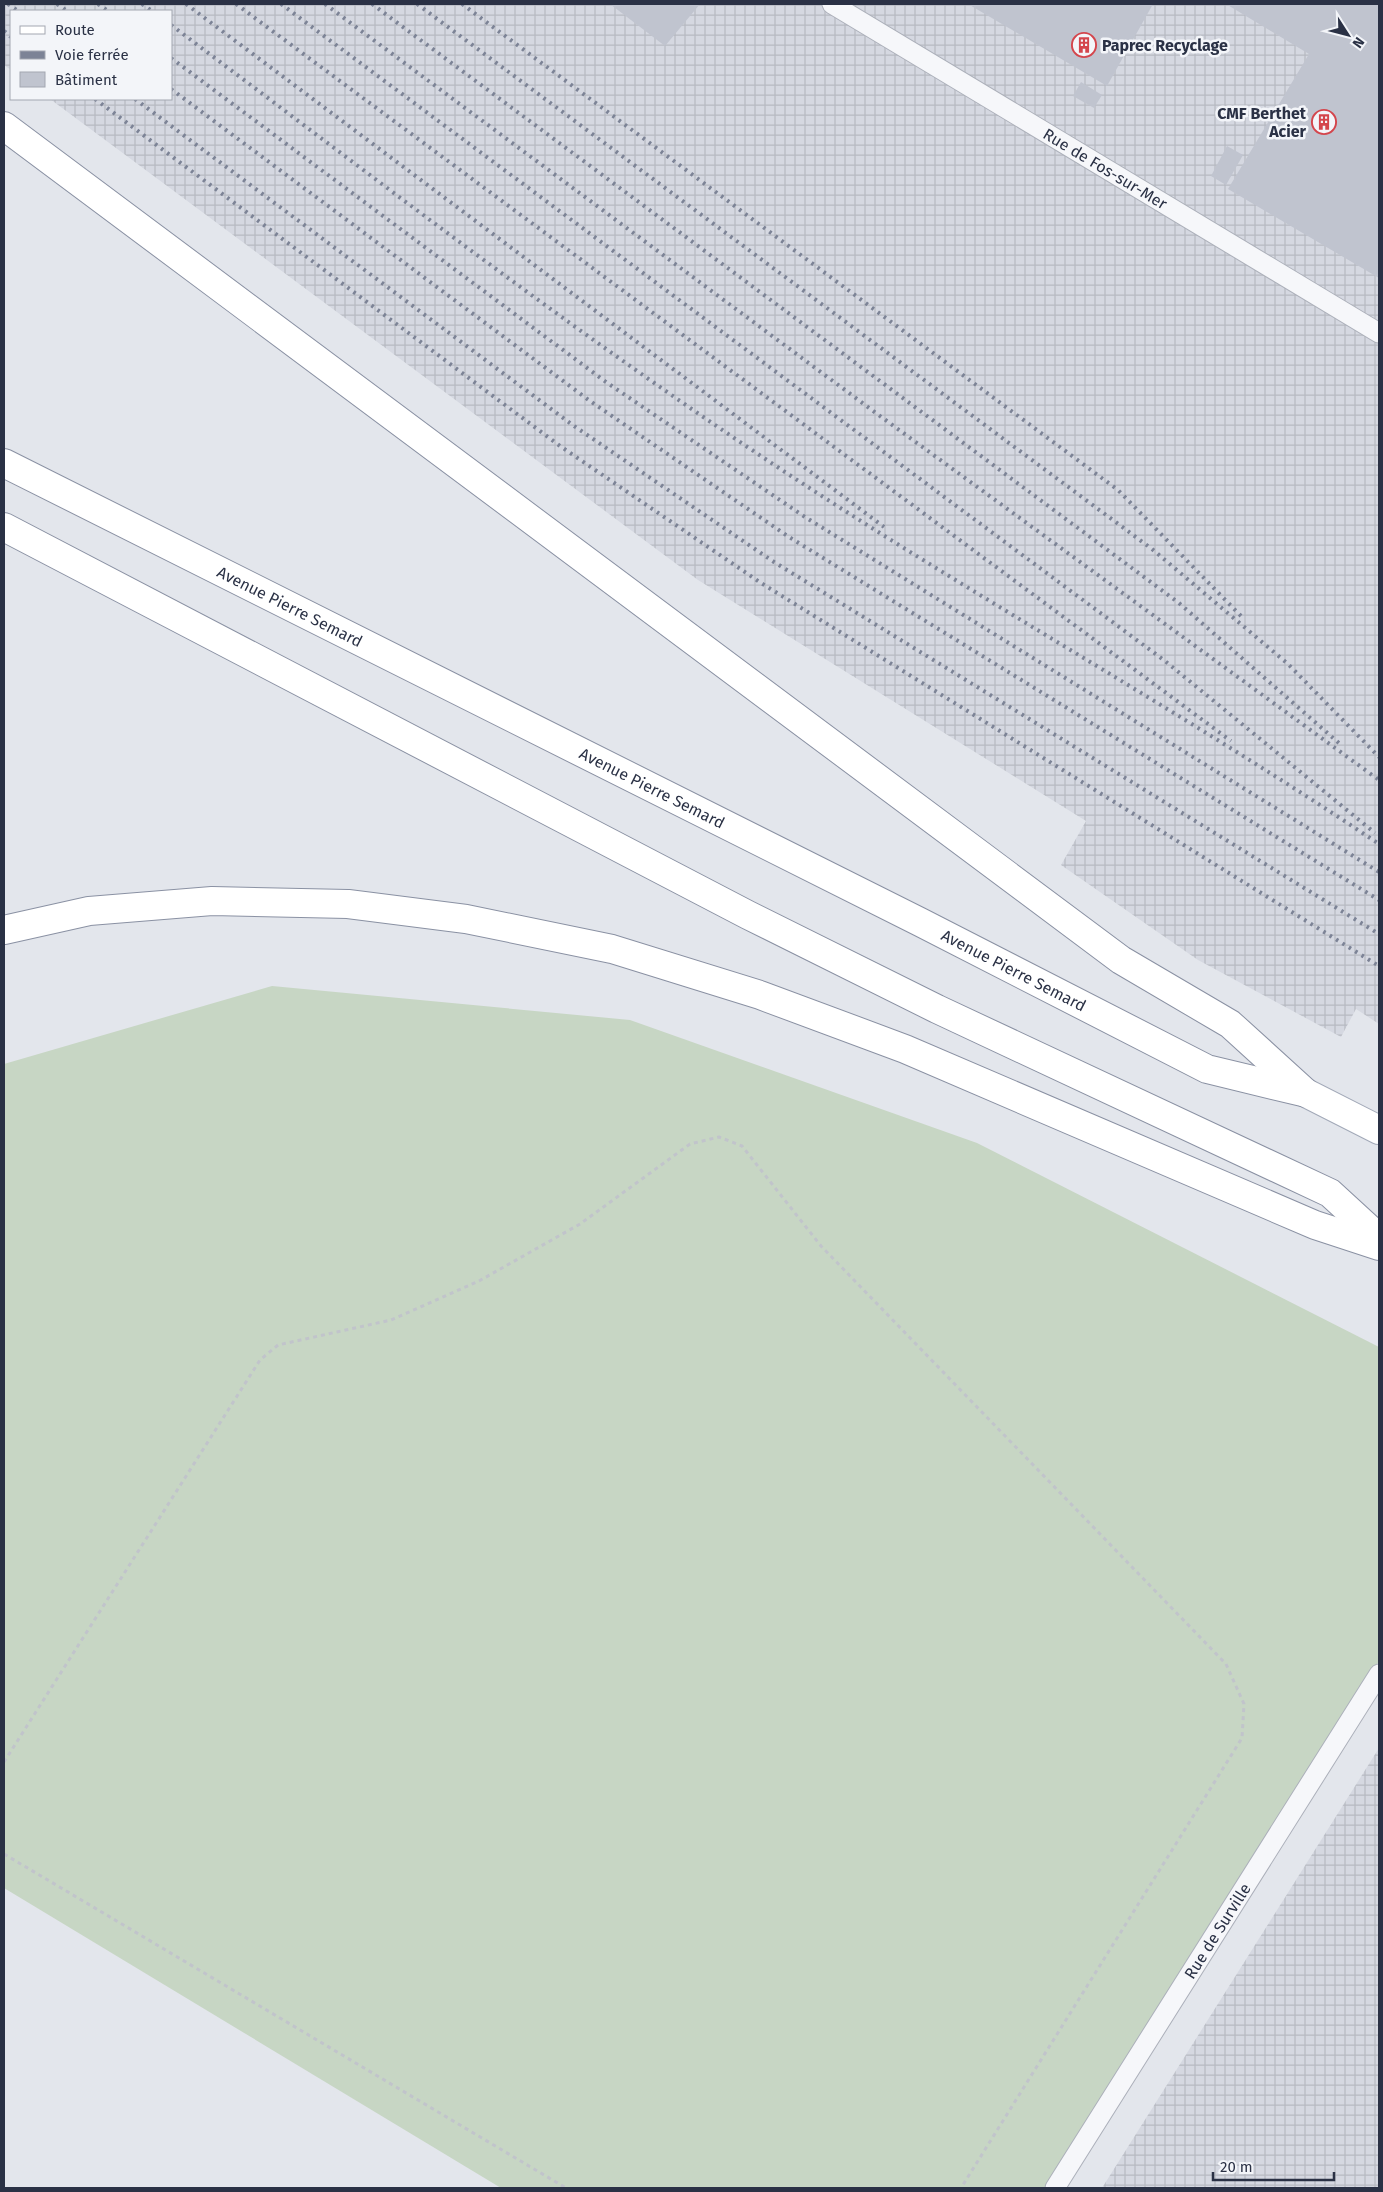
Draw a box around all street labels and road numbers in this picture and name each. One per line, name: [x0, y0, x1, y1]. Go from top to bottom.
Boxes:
street label: Rue de Fos-sur-Mer: [1040, 124, 1171, 214]
street label: Avenue Pierre Semard: [214, 562, 366, 651]
street label: Avenue Pierre Semard: [576, 744, 728, 833]
street label: Avenue Pierre Semard: [938, 926, 1089, 1015]
street label: Rue de Surville: [1180, 1880, 1255, 1982]

